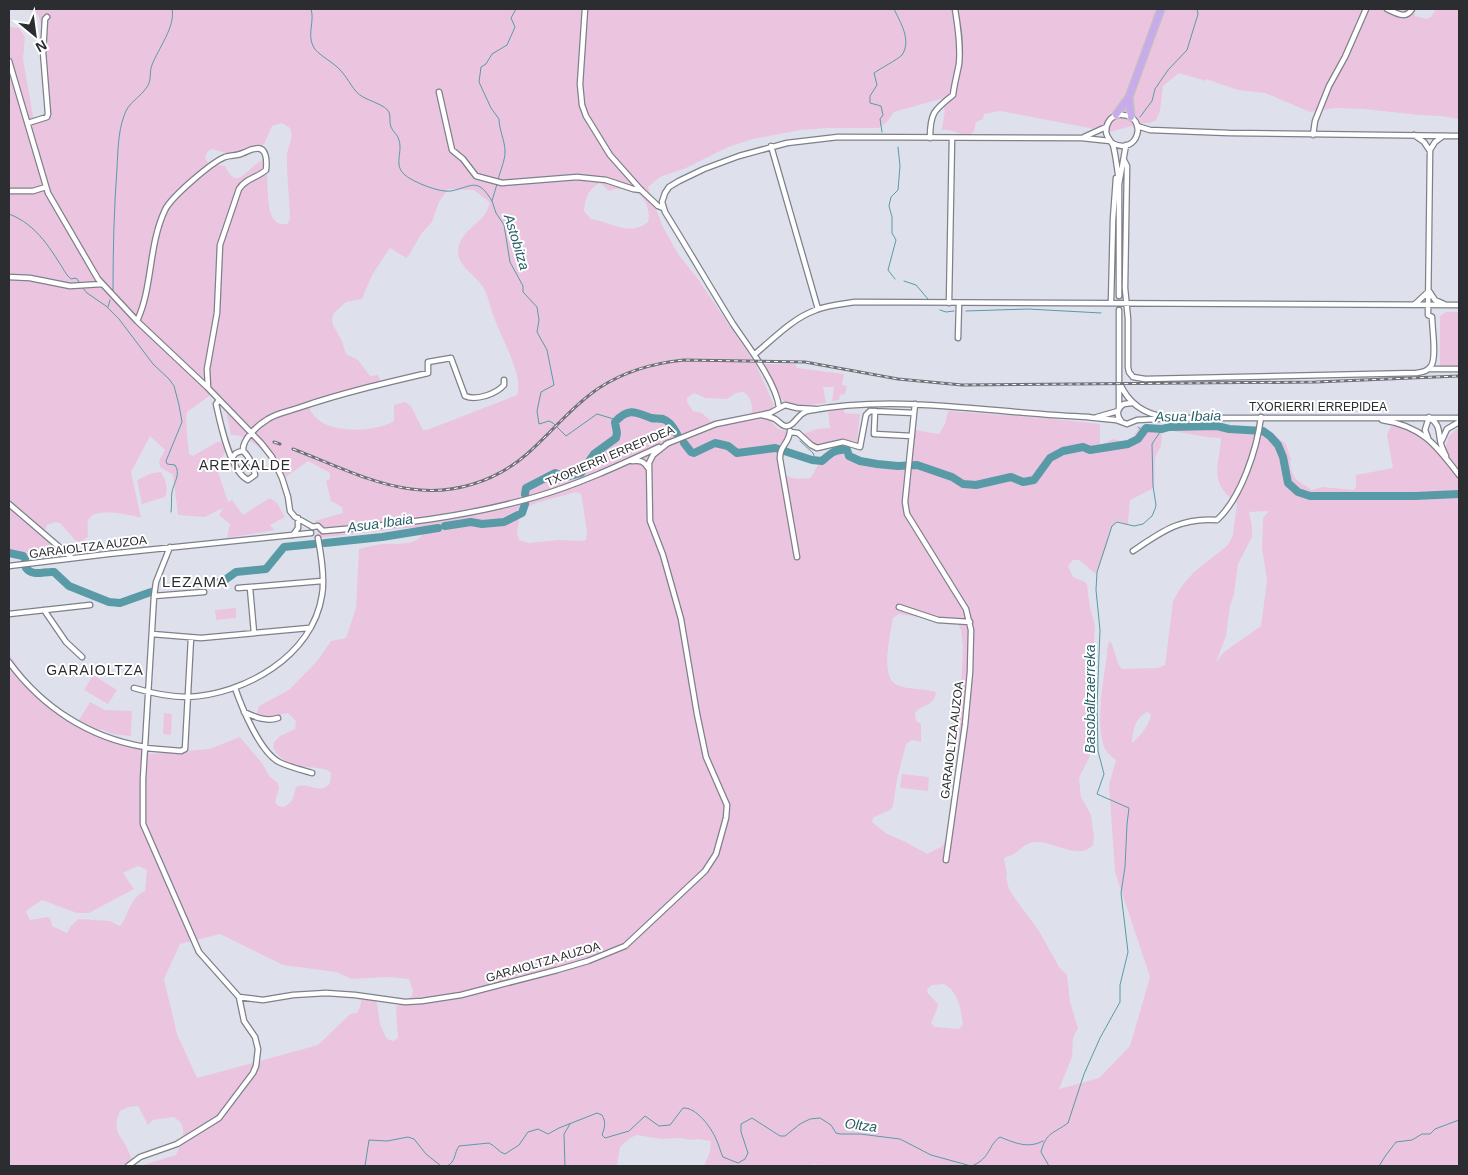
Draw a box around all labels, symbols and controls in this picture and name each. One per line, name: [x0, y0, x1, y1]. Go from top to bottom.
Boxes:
north arrow: [10, 10, 60, 60]
text: N: [33, 37, 50, 56]
water label: Astobitza: [501, 211, 533, 272]
street label: TXORIERRI ERREPIDEA: [1249, 400, 1387, 414]
water label: Asua Ibaia: [1154, 407, 1221, 425]
street label: TXORIERRI ERREPIDEA: [544, 423, 676, 489]
district label: ARETXALDE: [199, 457, 291, 473]
water label: Asua Ibaia: [345, 510, 414, 536]
street label: GARAIOLTZA AUZOA: [28, 533, 148, 561]
district label: LEZAMA: [162, 573, 228, 590]
water label: Basobaltzaerreka: [1082, 644, 1098, 753]
district label: GARAIOLTZA: [46, 662, 144, 678]
street label: GARAIOLTZA AUZOA: [938, 680, 966, 800]
street label: GARAIOLTZA AUZOA: [484, 939, 602, 985]
water label: Oltza: [844, 1115, 878, 1135]

